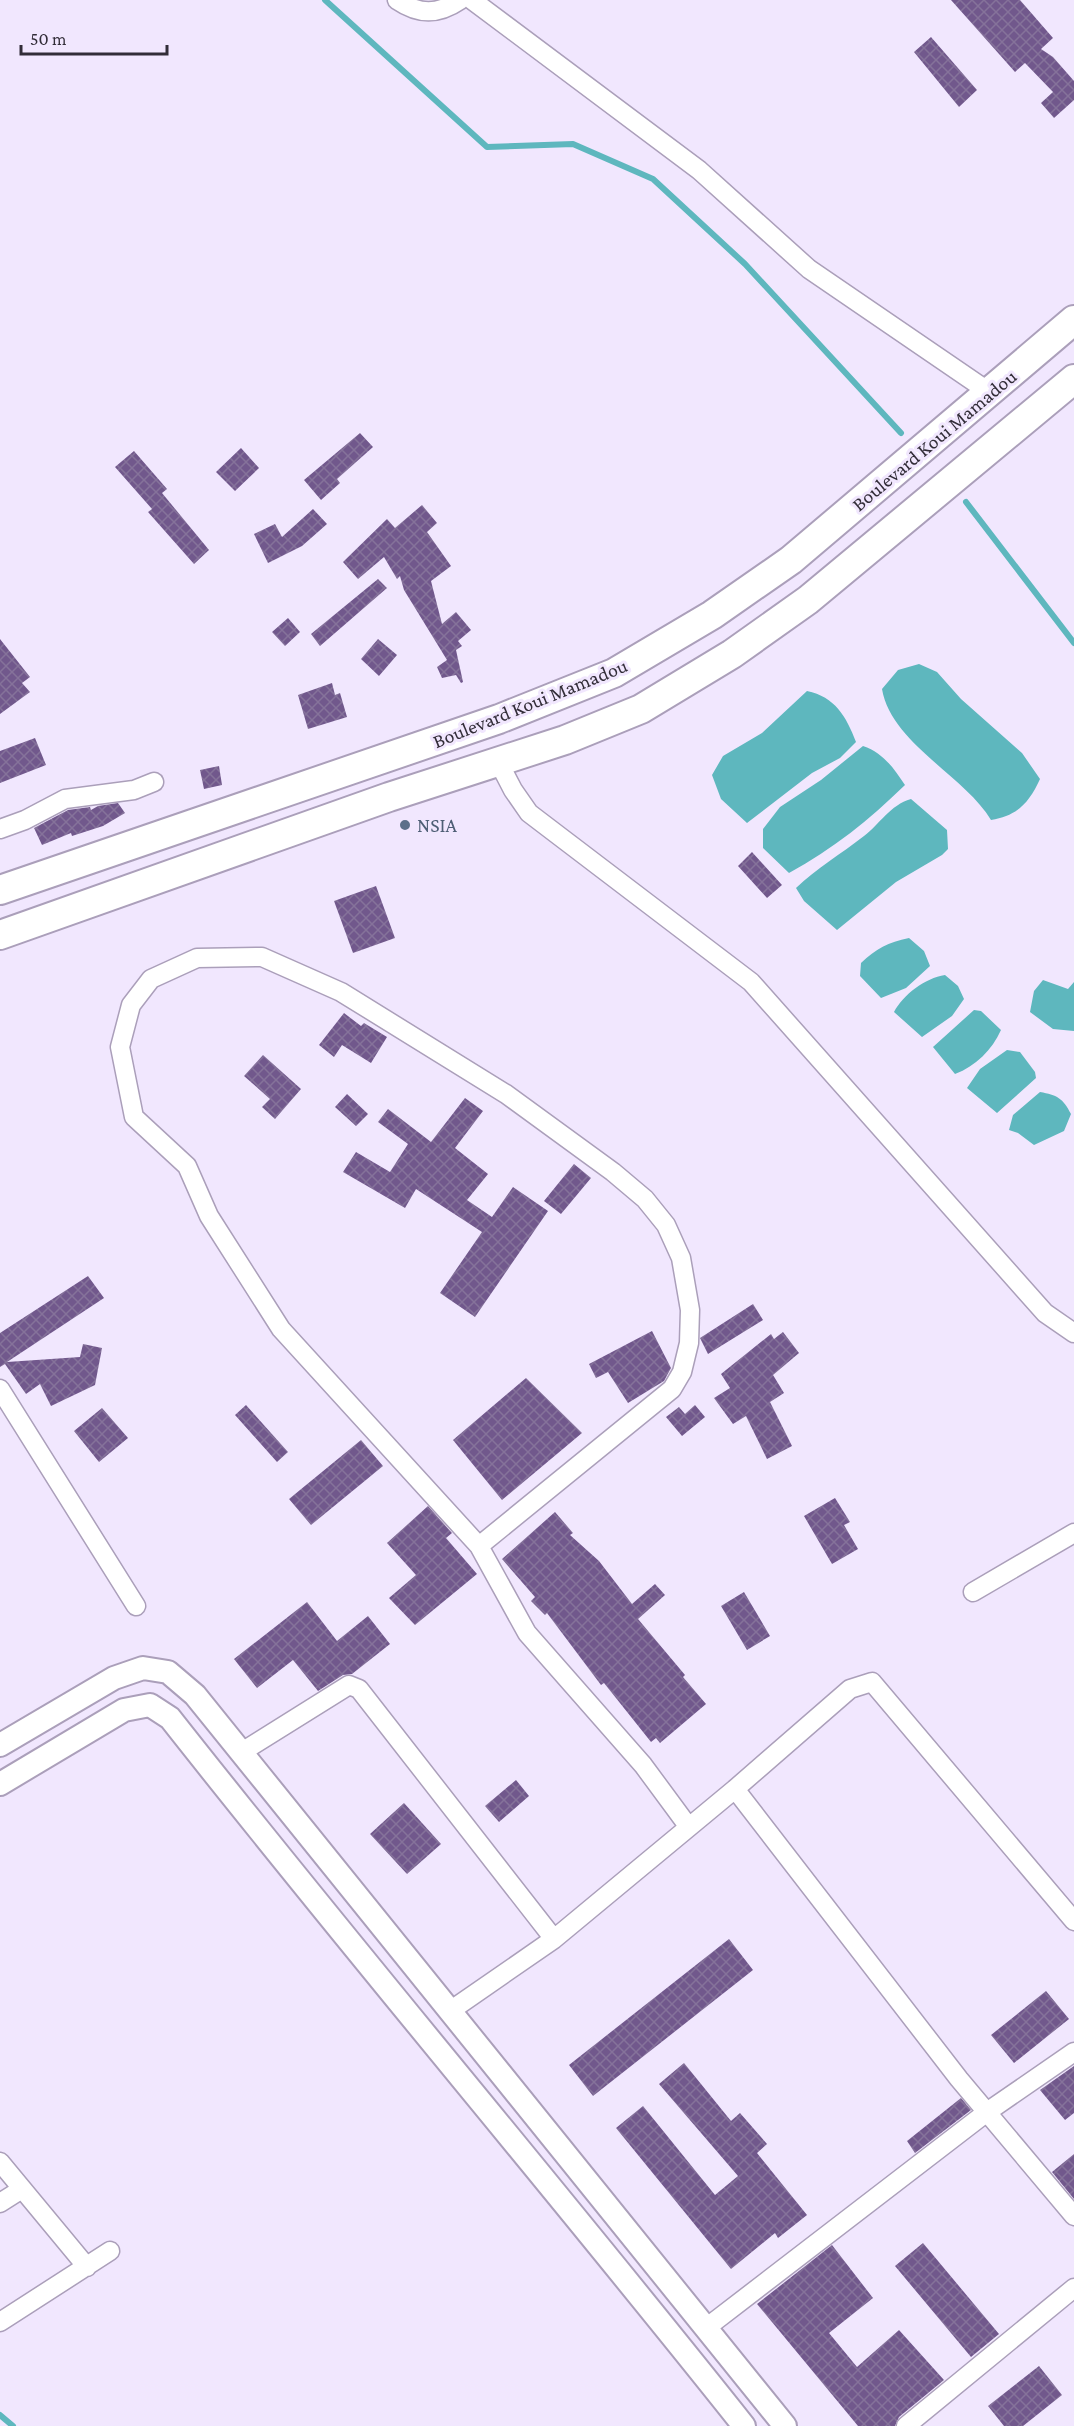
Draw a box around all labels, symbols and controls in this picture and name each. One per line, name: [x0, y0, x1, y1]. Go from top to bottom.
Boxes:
scale bar: [21, 18, 166, 56]
text: 50 m: [30, 29, 67, 49]
street label: Boulevard Koui Mamadou: [847, 365, 1021, 515]
street label: Boulevard Koui Mamadou: [430, 654, 631, 752]
place label: NSIA: [417, 814, 458, 836]
marker: NSIA: [398, 818, 412, 832]

